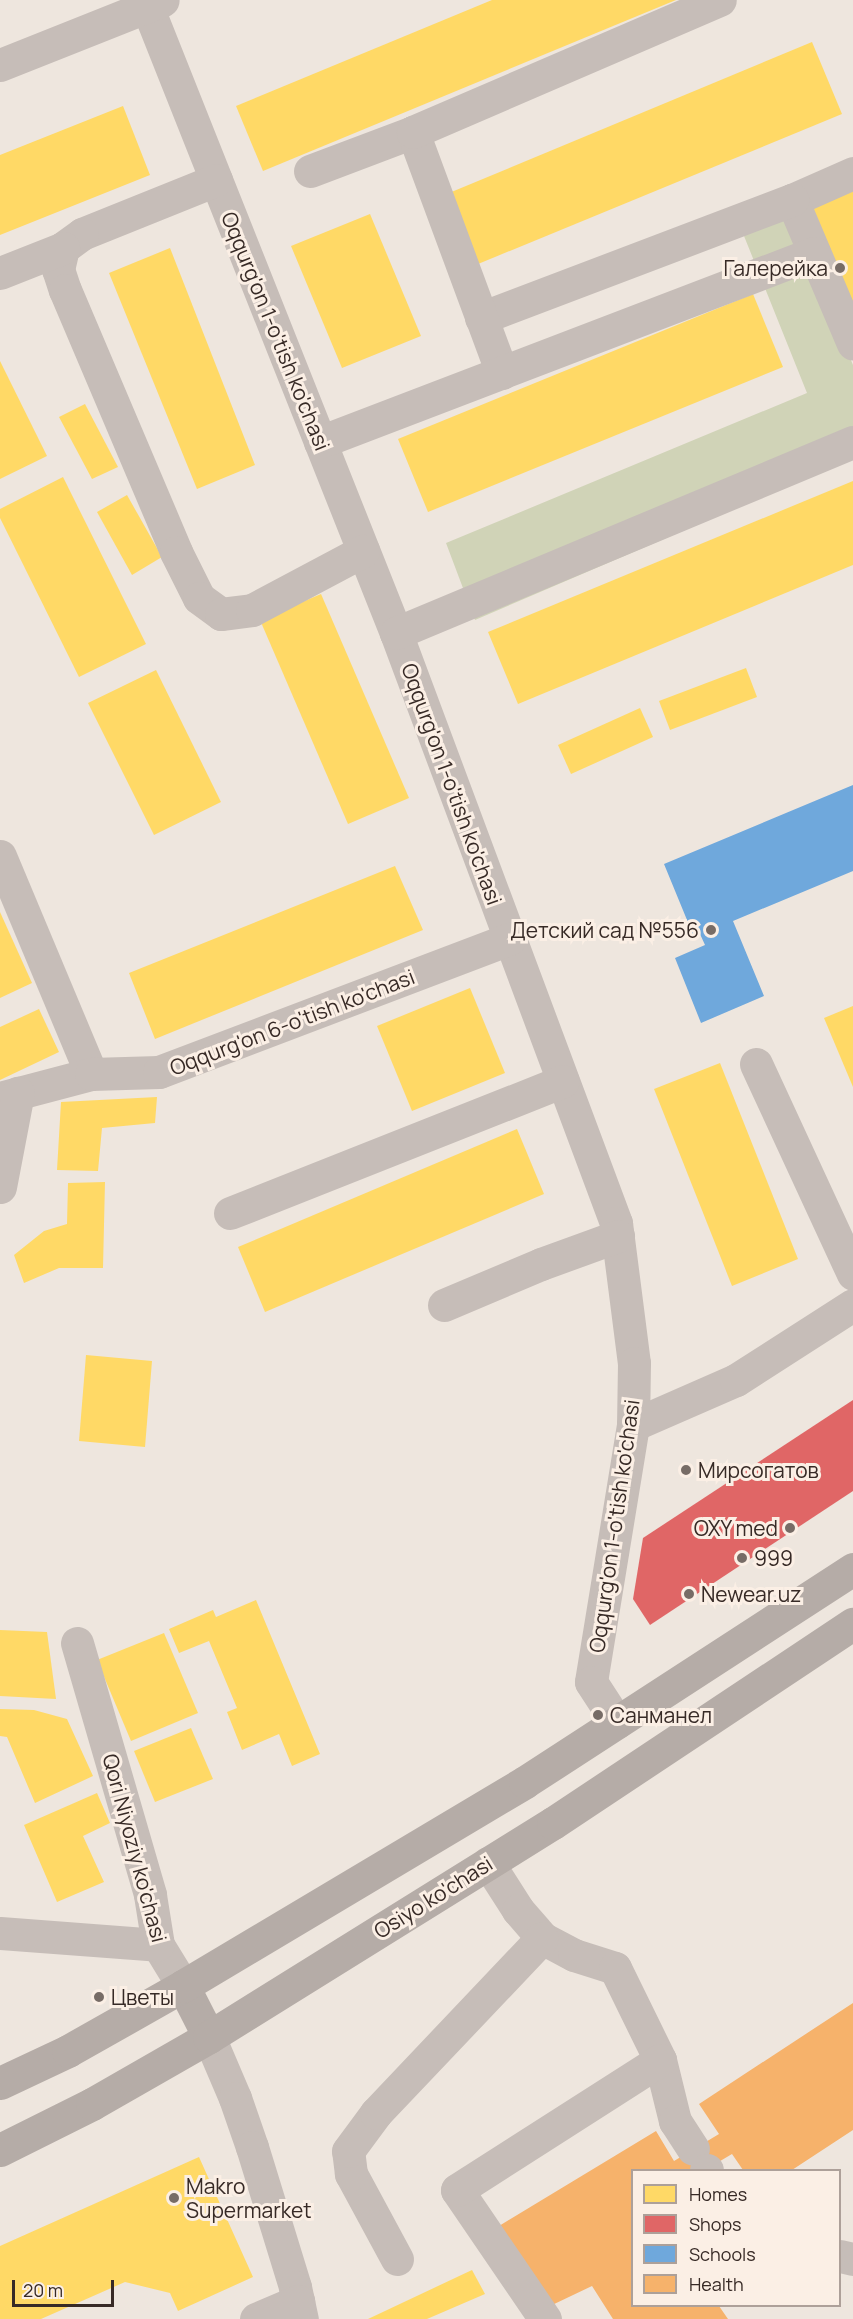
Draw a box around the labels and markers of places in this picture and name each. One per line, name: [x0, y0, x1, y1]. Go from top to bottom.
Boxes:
place label: Галерейка: [724, 255, 828, 281]
marker: Галерейка: [833, 261, 847, 275]
place label: Детский сад №556: [510, 917, 699, 943]
marker: Детский сад №556: [704, 923, 718, 937]
place label: Мирсогатов: [698, 1457, 819, 1483]
marker: Мирсогатов: [679, 1463, 693, 1477]
place label: OXY med: [693, 1515, 778, 1541]
marker: OXY med: [783, 1521, 797, 1535]
place label: 999: [754, 1545, 793, 1571]
marker: 999: [735, 1551, 749, 1565]
place label: Newear.uz: [701, 1581, 801, 1607]
marker: Newear.uz: [682, 1587, 696, 1601]
place label: Санманел: [610, 1702, 712, 1728]
marker: Санманел: [591, 1708, 605, 1722]
place label: Цветы: [111, 1984, 174, 2010]
marker: Цветы: [92, 1990, 106, 2004]
place label: Makro Supermarket: [186, 2173, 312, 2223]
marker: Makro Supermarket: [167, 2191, 181, 2205]

